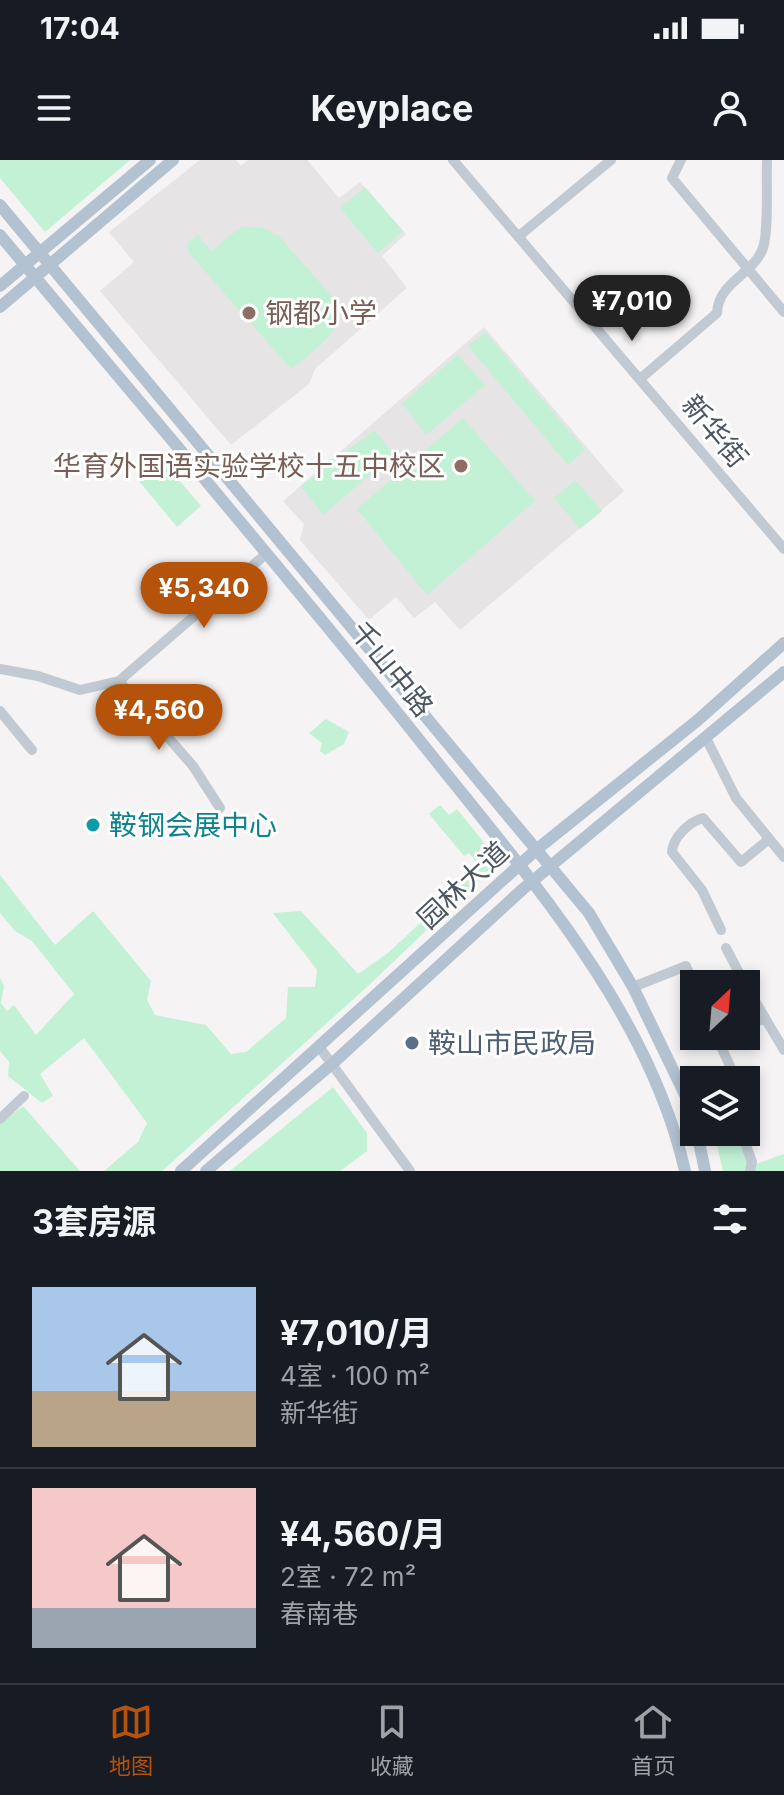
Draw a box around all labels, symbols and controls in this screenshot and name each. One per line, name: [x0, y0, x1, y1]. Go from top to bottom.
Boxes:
text: 17:04: [40, 10, 120, 46]
icon: menu: [32, 86, 76, 130]
text: Keyplace: [311, 86, 473, 130]
icon: person: [708, 86, 752, 130]
pin: ¥7,010: [567, 275, 697, 343]
text: ¥7,010: [592, 285, 672, 316]
place label: 钢都小学: [265, 296, 377, 330]
marker: 钢都小学: [240, 304, 258, 322]
street label: 新华街: [675, 388, 755, 474]
place label: 华育外国语实验学校十五中校区: [53, 449, 445, 483]
marker: 华育外国语实验学校十五中校区: [452, 457, 470, 475]
pin: ¥5,340: [139, 562, 269, 630]
text: ¥5,340: [159, 572, 249, 603]
street label: 千山中路: [344, 615, 440, 723]
pin: ¥4,560: [94, 684, 224, 752]
text: ¥4,560: [113, 694, 205, 725]
place label: 鞍钢会展中心: [109, 808, 277, 842]
marker: 鞍钢会展中心: [84, 816, 102, 834]
street label: 园林大道: [410, 834, 516, 936]
north arrow: [680, 970, 760, 1050]
map controls: [680, 970, 760, 1146]
place label: 鞍山市民政局: [428, 1026, 596, 1060]
marker: 鞍山市民政局: [403, 1034, 421, 1052]
button: layers: [680, 1066, 760, 1146]
icon: filters: [708, 1197, 752, 1241]
text: 3套房源: [32, 1201, 156, 1242]
text: ¥7,010/月: [280, 1312, 433, 1353]
icon: home: [96, 1319, 192, 1415]
text: 4室 · 100 m²: [280, 1360, 430, 1391]
text: 新华街: [280, 1397, 358, 1428]
text: ¥4,560/月: [280, 1513, 446, 1554]
icon: home: [96, 1520, 192, 1616]
text: 2室 · 72 m²: [280, 1561, 416, 1592]
text: 春南巷: [280, 1598, 358, 1629]
tab: 地图: [109, 1700, 153, 1780]
tab: 收藏: [370, 1700, 414, 1780]
tab: 首页: [631, 1700, 675, 1780]

